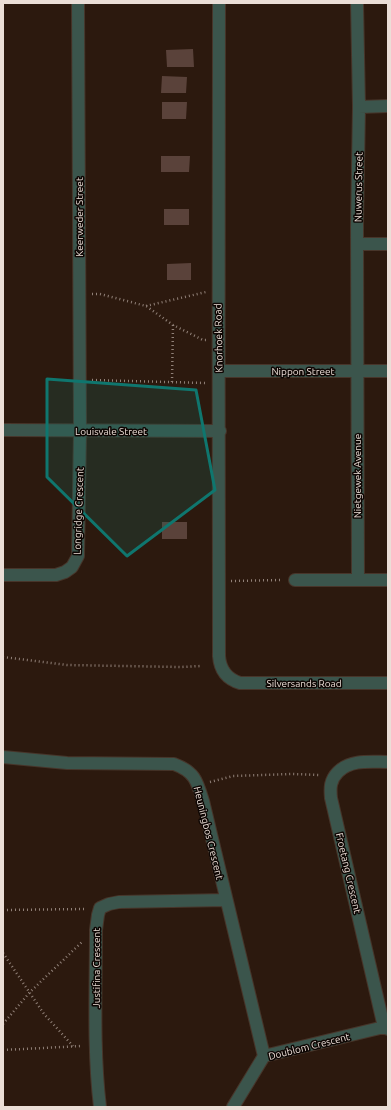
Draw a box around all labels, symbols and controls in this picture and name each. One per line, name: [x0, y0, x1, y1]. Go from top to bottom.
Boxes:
street label: Nuwerus Street: [352, 152, 365, 222]
street label: Keerweder Street: [74, 177, 85, 257]
street label: Knorhoek Road: [212, 303, 225, 373]
street label: Nippon Street: [271, 366, 335, 377]
street label: Louisvale Street: [75, 426, 147, 437]
street label: Nietgewek Avenue: [352, 434, 363, 518]
street label: Longridge Crescent: [71, 467, 86, 555]
street label: Silversands Road: [266, 678, 342, 689]
street label: Heuningbos Crescent: [192, 785, 225, 881]
street label: Froetang Crescent: [334, 832, 363, 915]
street label: Justifina Crescent: [91, 928, 102, 1008]
street label: Doublom Crescent: [267, 1031, 351, 1062]

